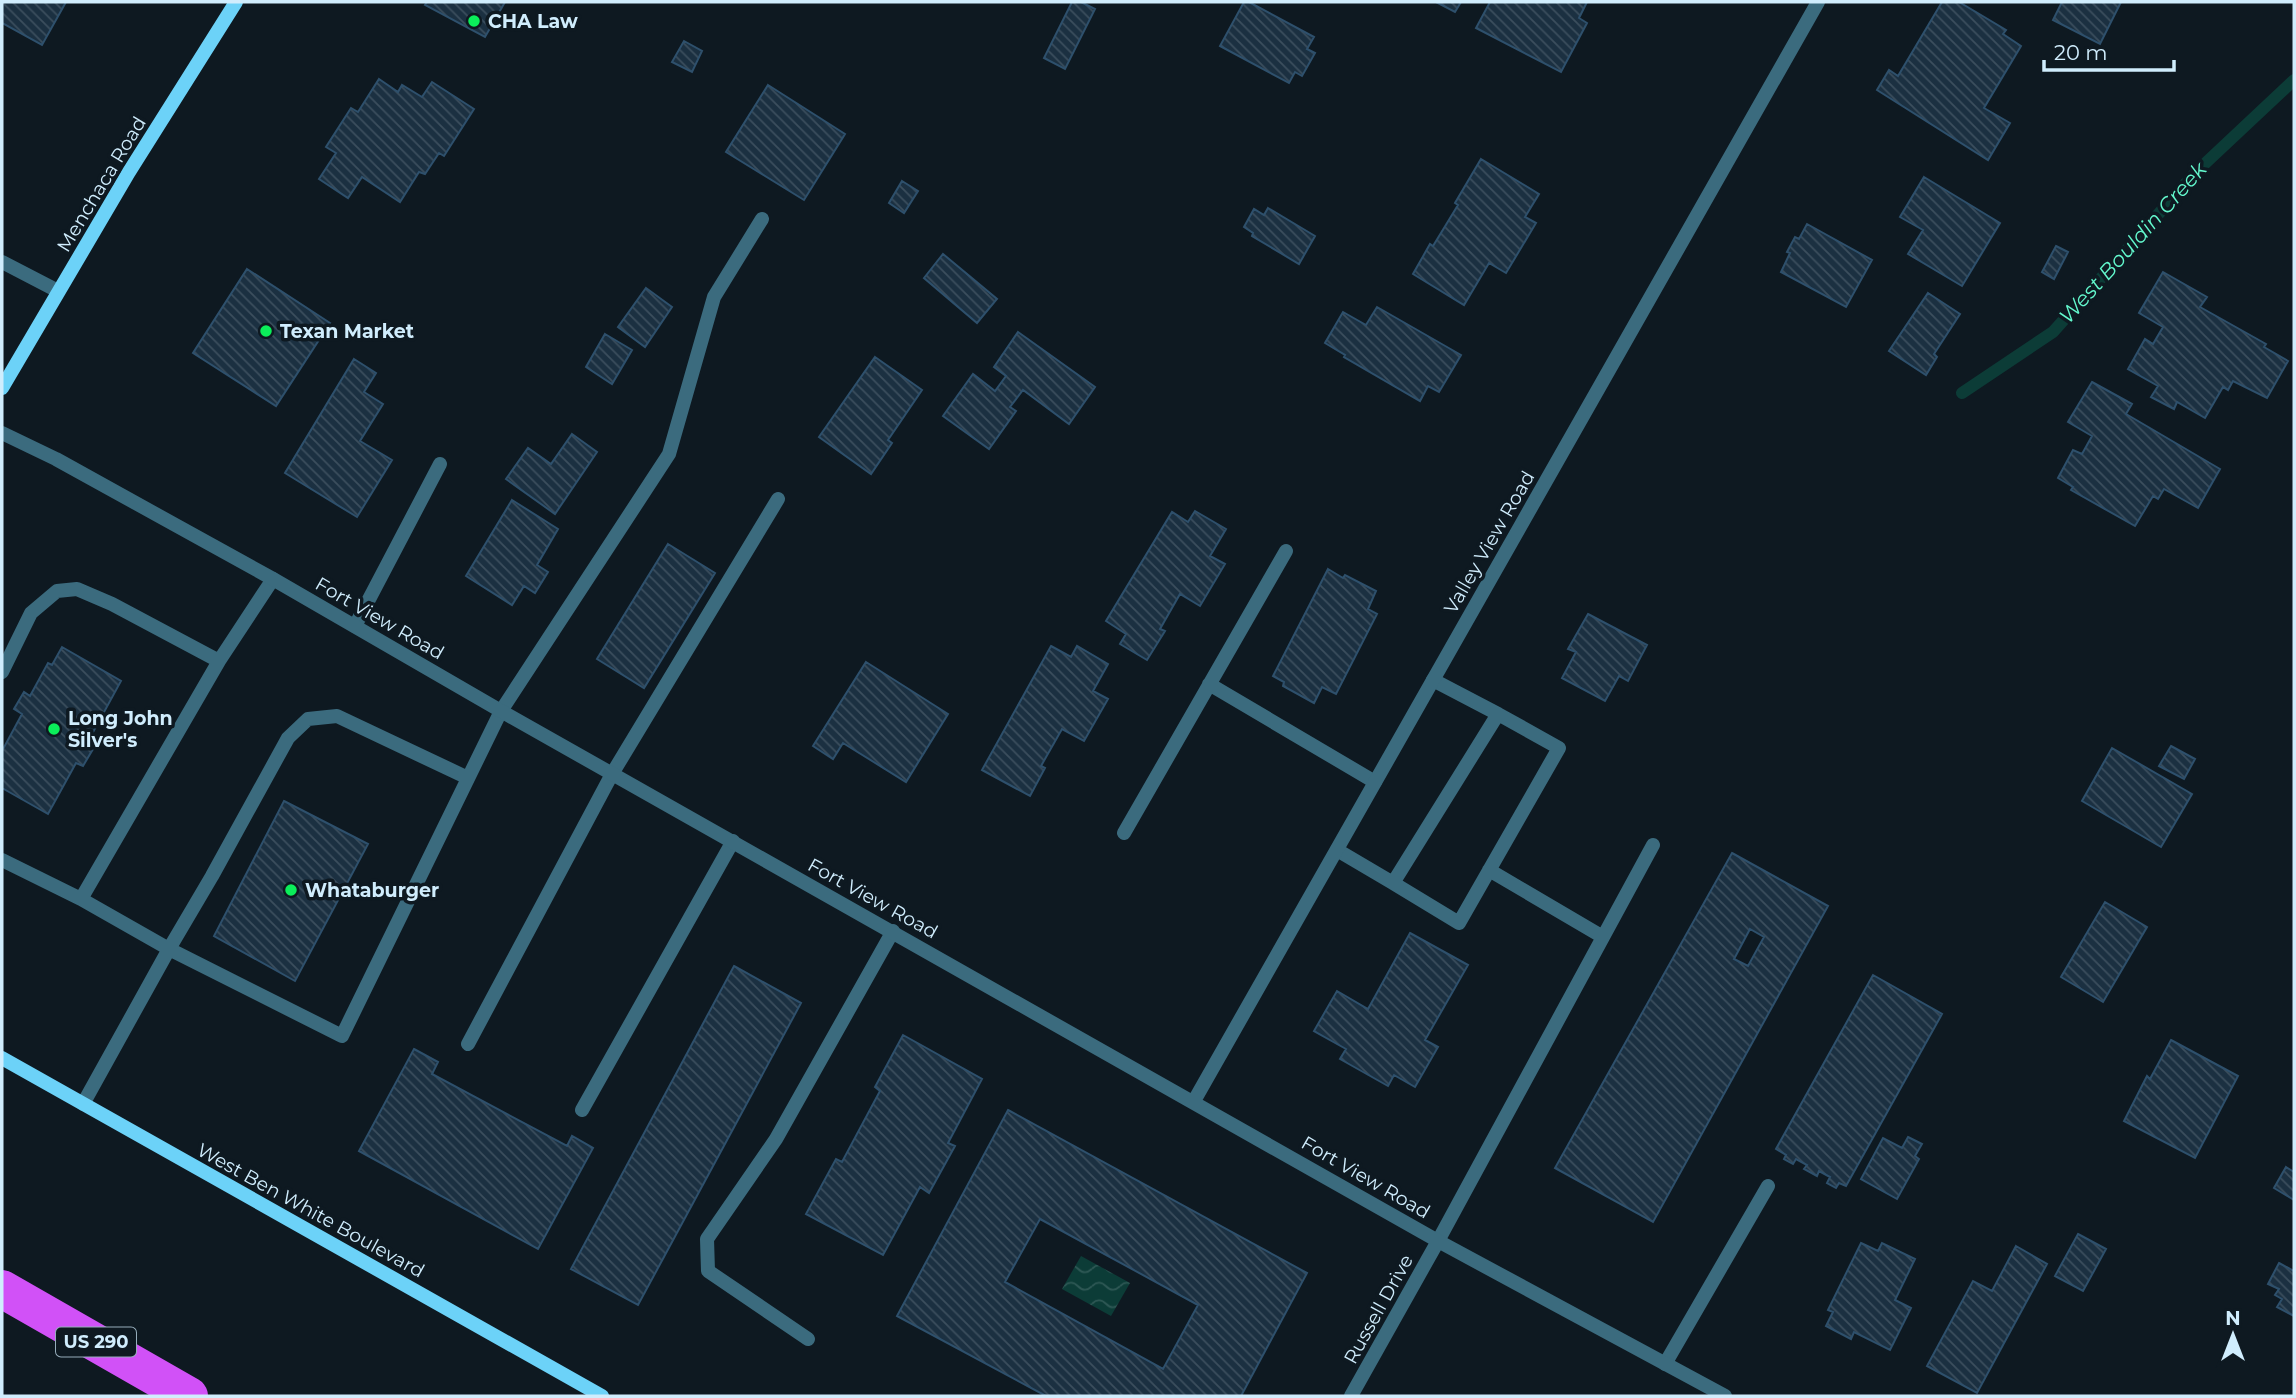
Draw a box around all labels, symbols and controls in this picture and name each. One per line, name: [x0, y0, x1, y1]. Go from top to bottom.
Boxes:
place label: CHA Law: [488, 10, 578, 33]
marker: CHA Law: [466, 13, 482, 29]
scale bar: [2044, 28, 2174, 72]
text: 20 m: [2054, 40, 2108, 65]
street label: Menchaca Road: [52, 112, 151, 256]
water label: West Bouldin Creek: [2054, 156, 2213, 328]
place label: Texan Market: [280, 320, 414, 343]
marker: Texan Market: [258, 323, 274, 339]
street label: Valley View Road: [1439, 467, 1540, 618]
street label: Fort View Road: [311, 572, 448, 665]
place label: Long John Silver's: [68, 707, 173, 752]
marker: Long John Silver's: [46, 721, 62, 737]
street label: Fort View Road: [804, 853, 942, 944]
place label: Whataburger: [305, 879, 439, 902]
marker: Whataburger: [283, 882, 299, 898]
street label: Fort View Road: [1297, 1131, 1434, 1224]
street label: West Ben White Boulevard: [193, 1138, 428, 1283]
street label: Russell Drive: [1339, 1251, 1418, 1368]
north arrow: [2198, 1300, 2268, 1370]
text: N: [2225, 1307, 2241, 1330]
road number: US 290: [56, 1328, 136, 1357]

